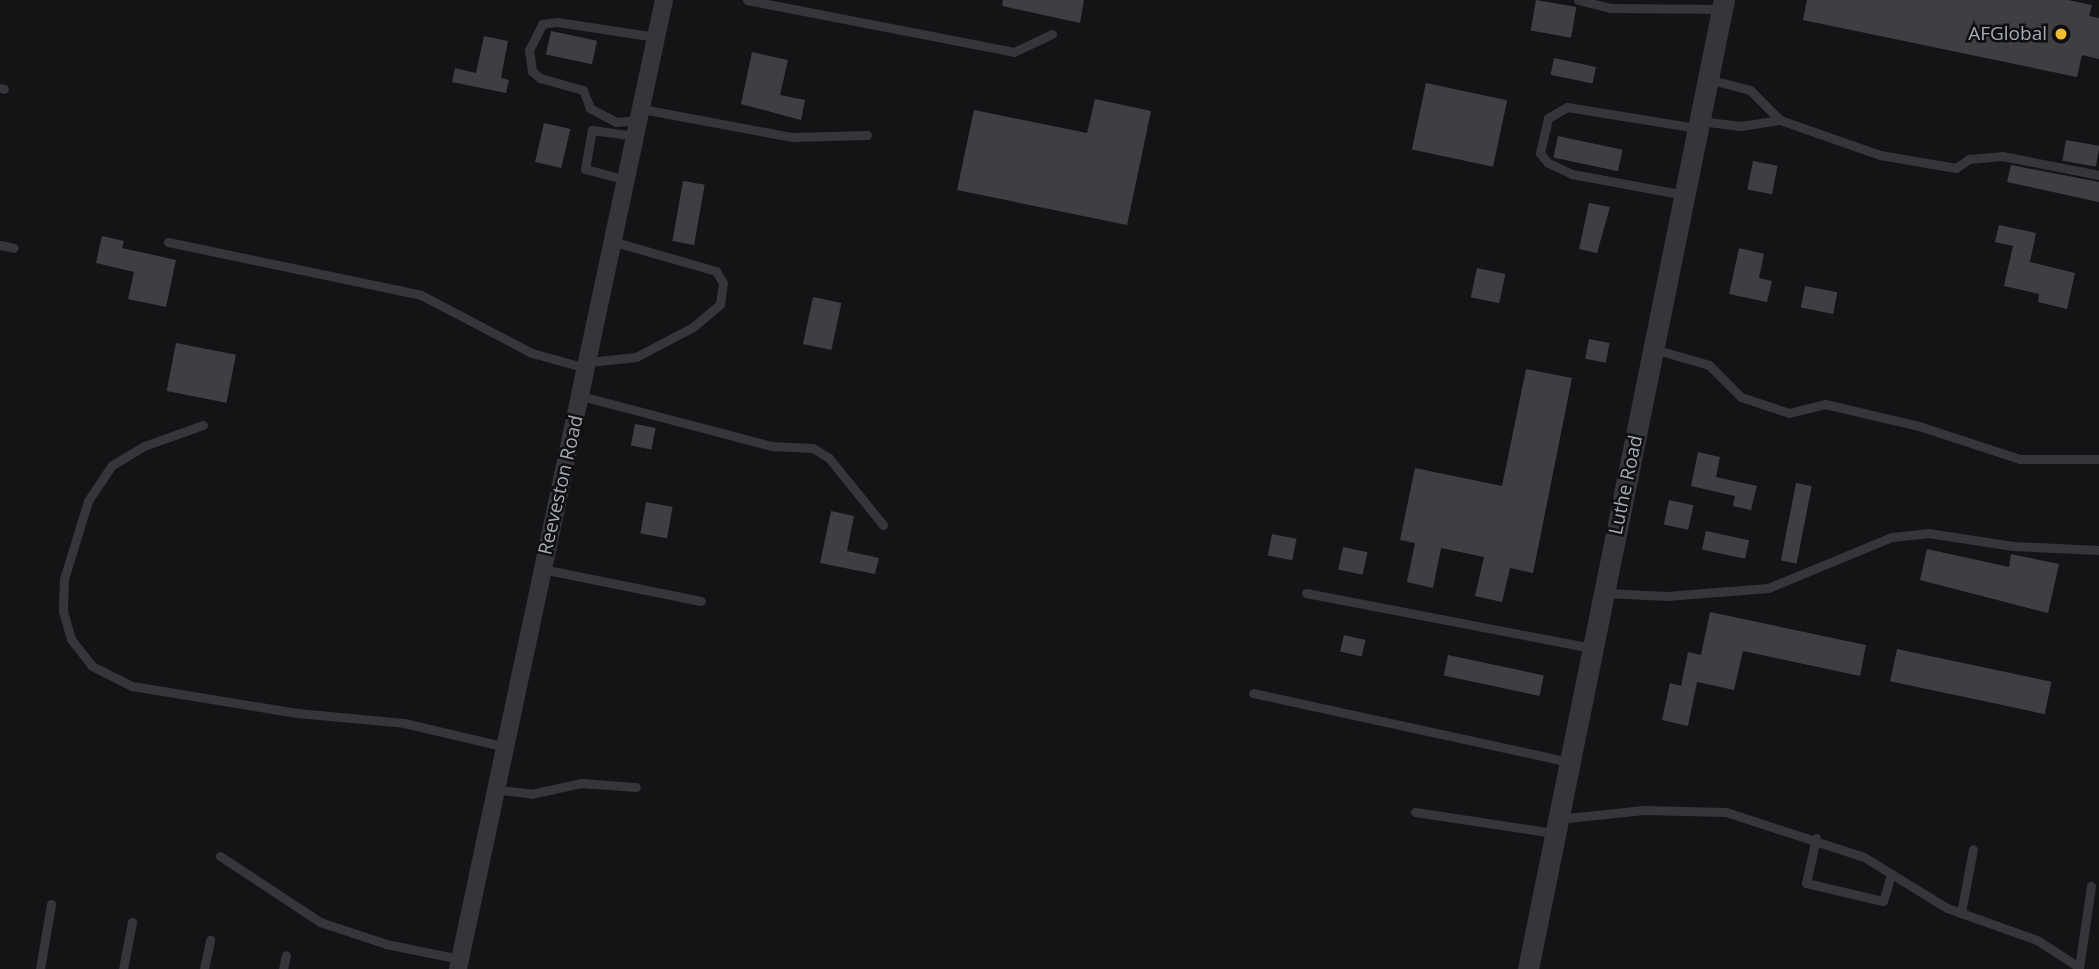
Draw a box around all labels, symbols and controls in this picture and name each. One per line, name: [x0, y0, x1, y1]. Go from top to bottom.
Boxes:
place label: AFGlobal: [1968, 23, 2047, 45]
marker: AFGlobal: [2053, 26, 2069, 42]
street label: Reeveston Road: [534, 413, 588, 557]
street label: Luthe Road: [1604, 433, 1648, 537]

